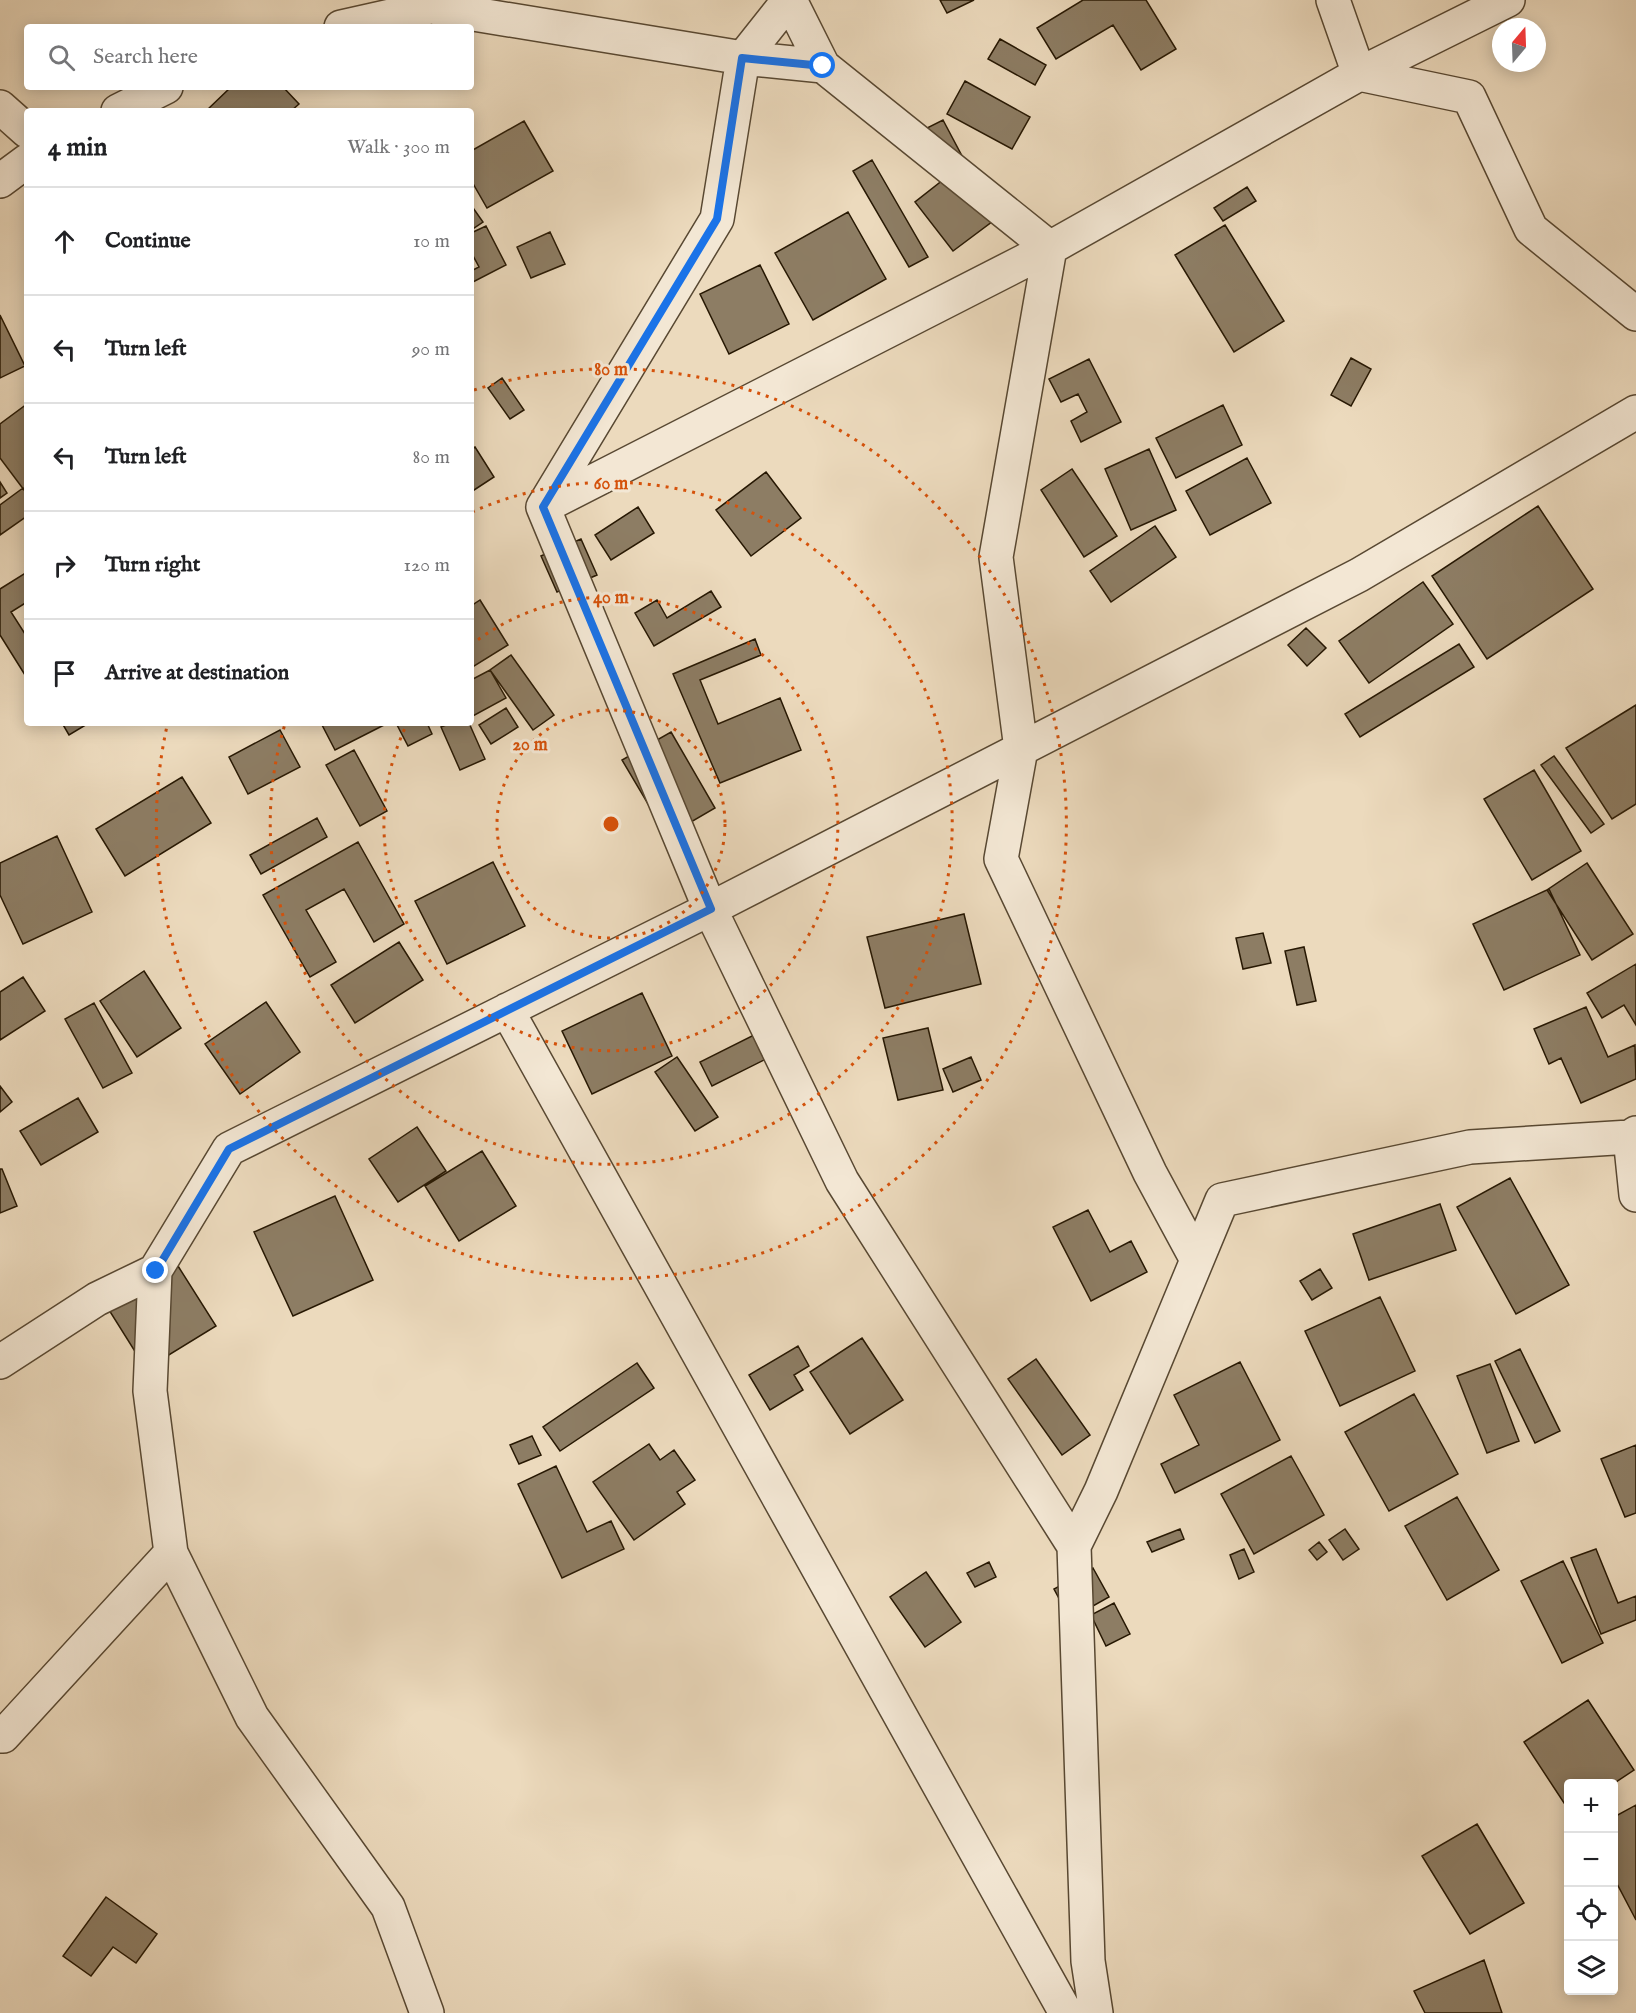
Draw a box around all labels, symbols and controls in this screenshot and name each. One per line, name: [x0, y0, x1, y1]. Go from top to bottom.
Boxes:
north arrow: [1492, 18, 1546, 72]
search box: [24, 24, 474, 90]
icon: search: [45, 41, 78, 74]
text: Search here: [93, 43, 198, 71]
route start: [809, 52, 835, 78]
text: 4 min: [48, 131, 107, 164]
text: Walk · 300 m: [347, 135, 450, 160]
icon: ahead: [48, 225, 81, 258]
text: Continue: [105, 227, 191, 255]
text: 10 m: [413, 229, 450, 254]
icon: left: [48, 333, 81, 366]
text: Turn left: [105, 335, 187, 363]
text: 90 m: [412, 337, 450, 362]
text: 80 m: [594, 359, 628, 382]
icon: left: [48, 441, 81, 474]
text: Turn left: [105, 443, 187, 471]
text: 80 m: [413, 445, 450, 470]
text: 60 m: [594, 473, 628, 496]
icon: right: [48, 549, 81, 582]
text: Turn right: [105, 551, 200, 579]
text: 120 m: [404, 553, 450, 578]
text: 40 m: [593, 587, 629, 610]
icon: arrive: [48, 657, 81, 690]
text: Arrive at destination: [105, 659, 289, 687]
text: 20 m: [512, 734, 548, 757]
centre of rings: [601, 814, 621, 834]
route end: [142, 1257, 168, 1283]
map controls: [1564, 1779, 1618, 1995]
button: +: [1564, 1779, 1618, 1833]
button: −: [1564, 1833, 1618, 1887]
button: locate: [1564, 1887, 1618, 1941]
button: layers: [1564, 1941, 1618, 1995]

